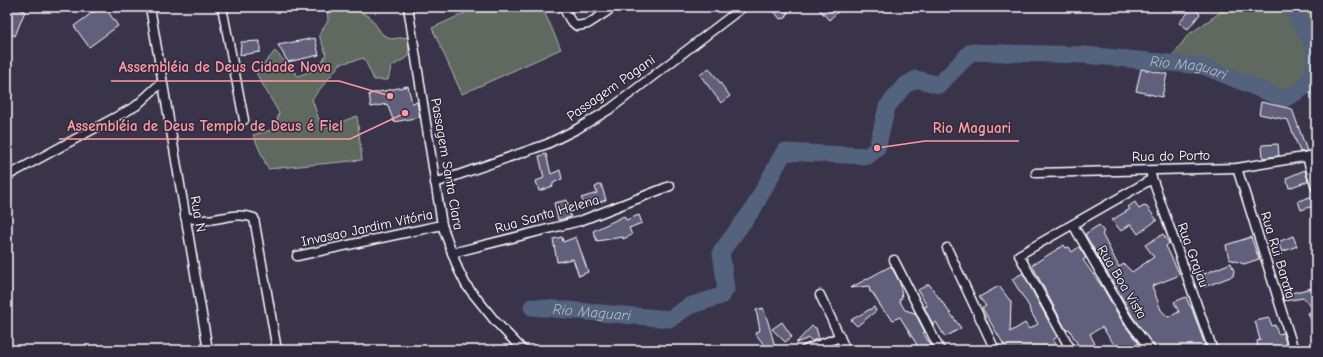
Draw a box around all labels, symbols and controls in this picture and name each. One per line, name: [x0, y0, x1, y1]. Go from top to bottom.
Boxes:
street label: Passagem Pagani: [564, 51, 658, 125]
water label: Rio Maguari: [1149, 52, 1230, 84]
callout: Assembléia de Deus Cidade Nova: [111, 54, 339, 81]
text: Assembléia de Deus Cidade Nova: [119, 58, 331, 76]
street label: Passagem Santa Clara: [427, 97, 467, 231]
callout: Assembléia de Deus Templo de Deus é Fiel: [59, 112, 350, 139]
callout: Rio Maguari: [925, 114, 1019, 141]
text: Assembléia de Deus Templo de Deus é Fiel: [67, 117, 343, 135]
text: Rio Maguari: [933, 119, 1011, 137]
street label: Rua do Porto: [1132, 147, 1210, 165]
street label: Rua Santa Helena: [493, 191, 601, 237]
street label: Rua N: [186, 194, 210, 234]
street label: Invasao Jardim Vitória: [300, 206, 434, 250]
street label: Rua Rui Barata: [1257, 209, 1299, 301]
street label: Rua Grajau: [1173, 220, 1213, 290]
street label: Rua Boa Vista: [1093, 242, 1151, 322]
water label: Rio Maguari: [552, 300, 632, 325]

